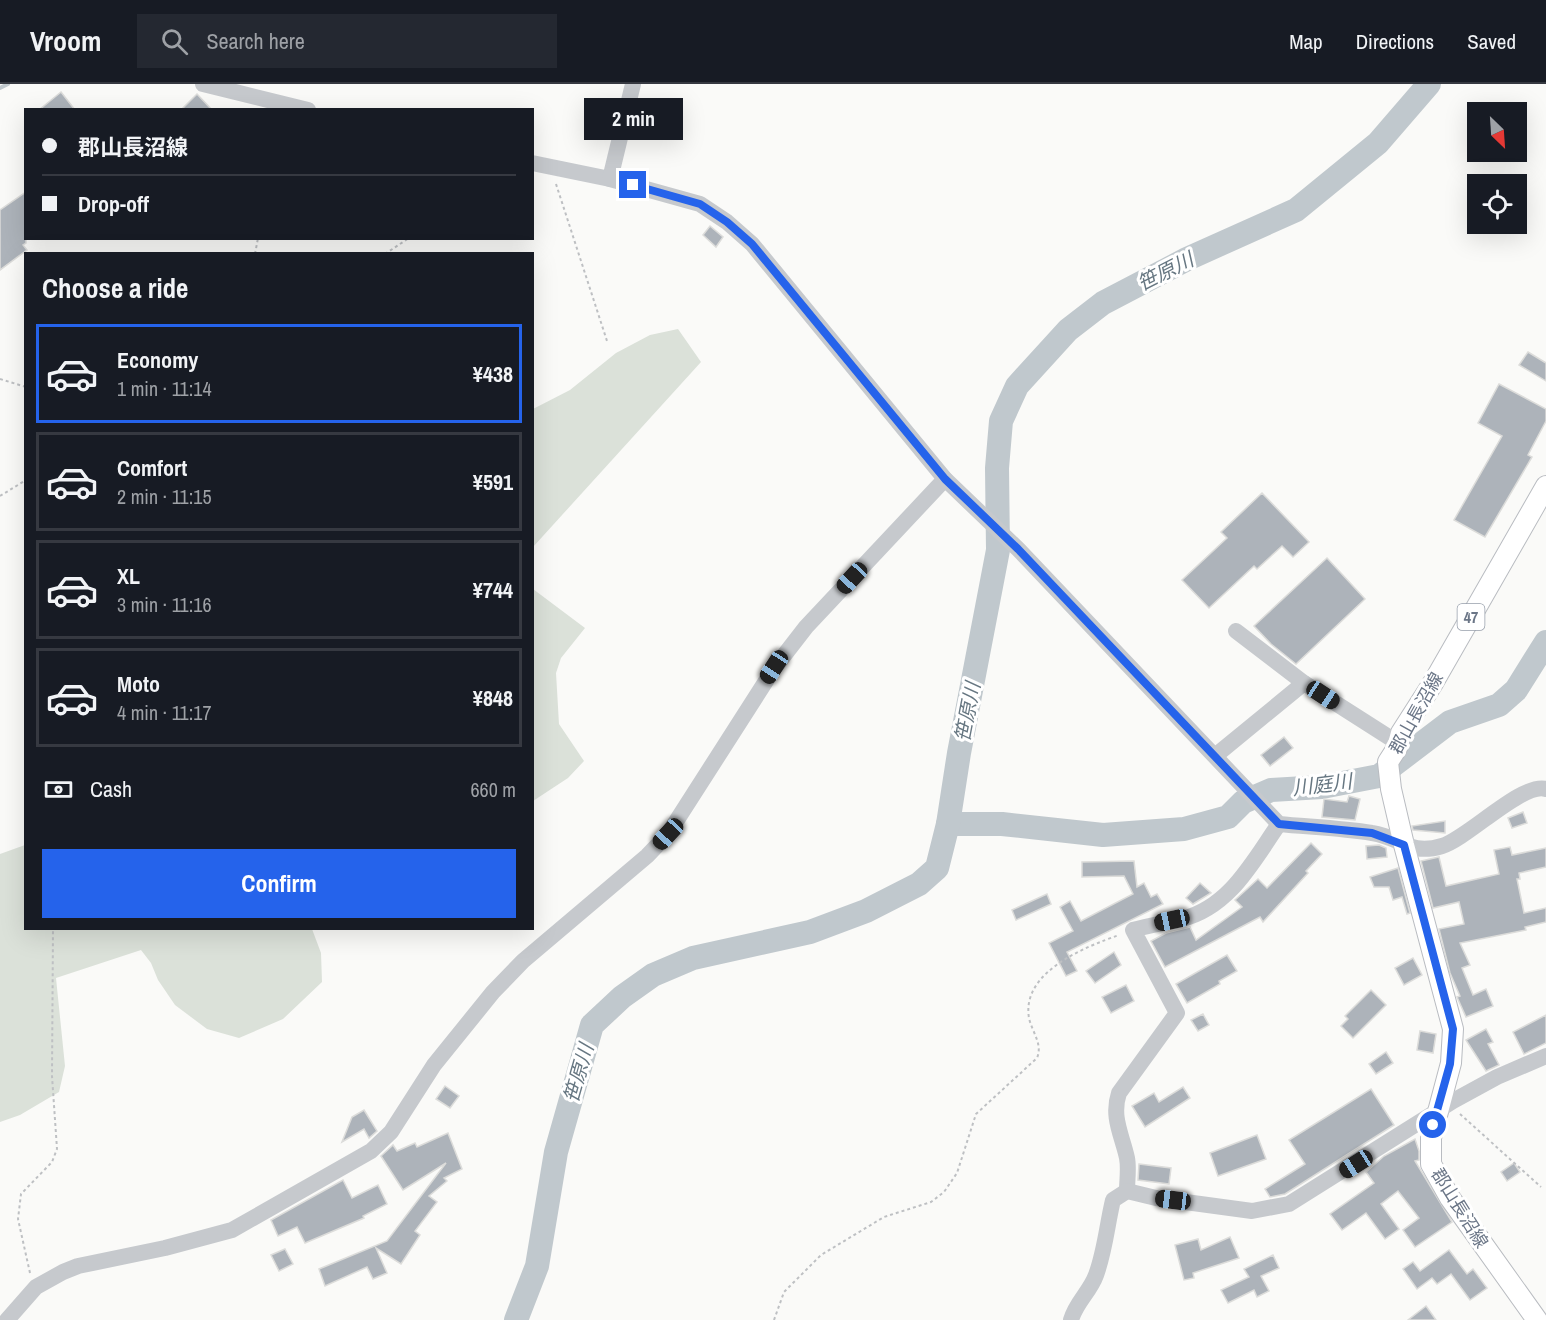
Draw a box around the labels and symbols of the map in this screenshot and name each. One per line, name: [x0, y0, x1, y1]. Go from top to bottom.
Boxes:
callout: 2 min: [584, 98, 682, 140]
north arrow: [1467, 102, 1527, 162]
route end: [619, 171, 646, 198]
water label: 笹原川: [1132, 244, 1200, 297]
car: [833, 559, 871, 597]
road number: 47: [1458, 604, 1484, 630]
car: [757, 647, 791, 687]
street label: 郡山長沼線: [1383, 668, 1449, 758]
water label: 笹原川: [948, 678, 986, 744]
car: [1303, 678, 1343, 712]
water label: 川庭川: [1291, 767, 1355, 801]
car: [649, 815, 687, 853]
car: [1153, 907, 1191, 933]
water label: 笹原川: [557, 1039, 600, 1106]
route start: [1419, 1111, 1446, 1138]
car: [1336, 1147, 1376, 1181]
street label: 郡山長沼線: [1426, 1163, 1494, 1253]
car: [1154, 1189, 1192, 1211]

